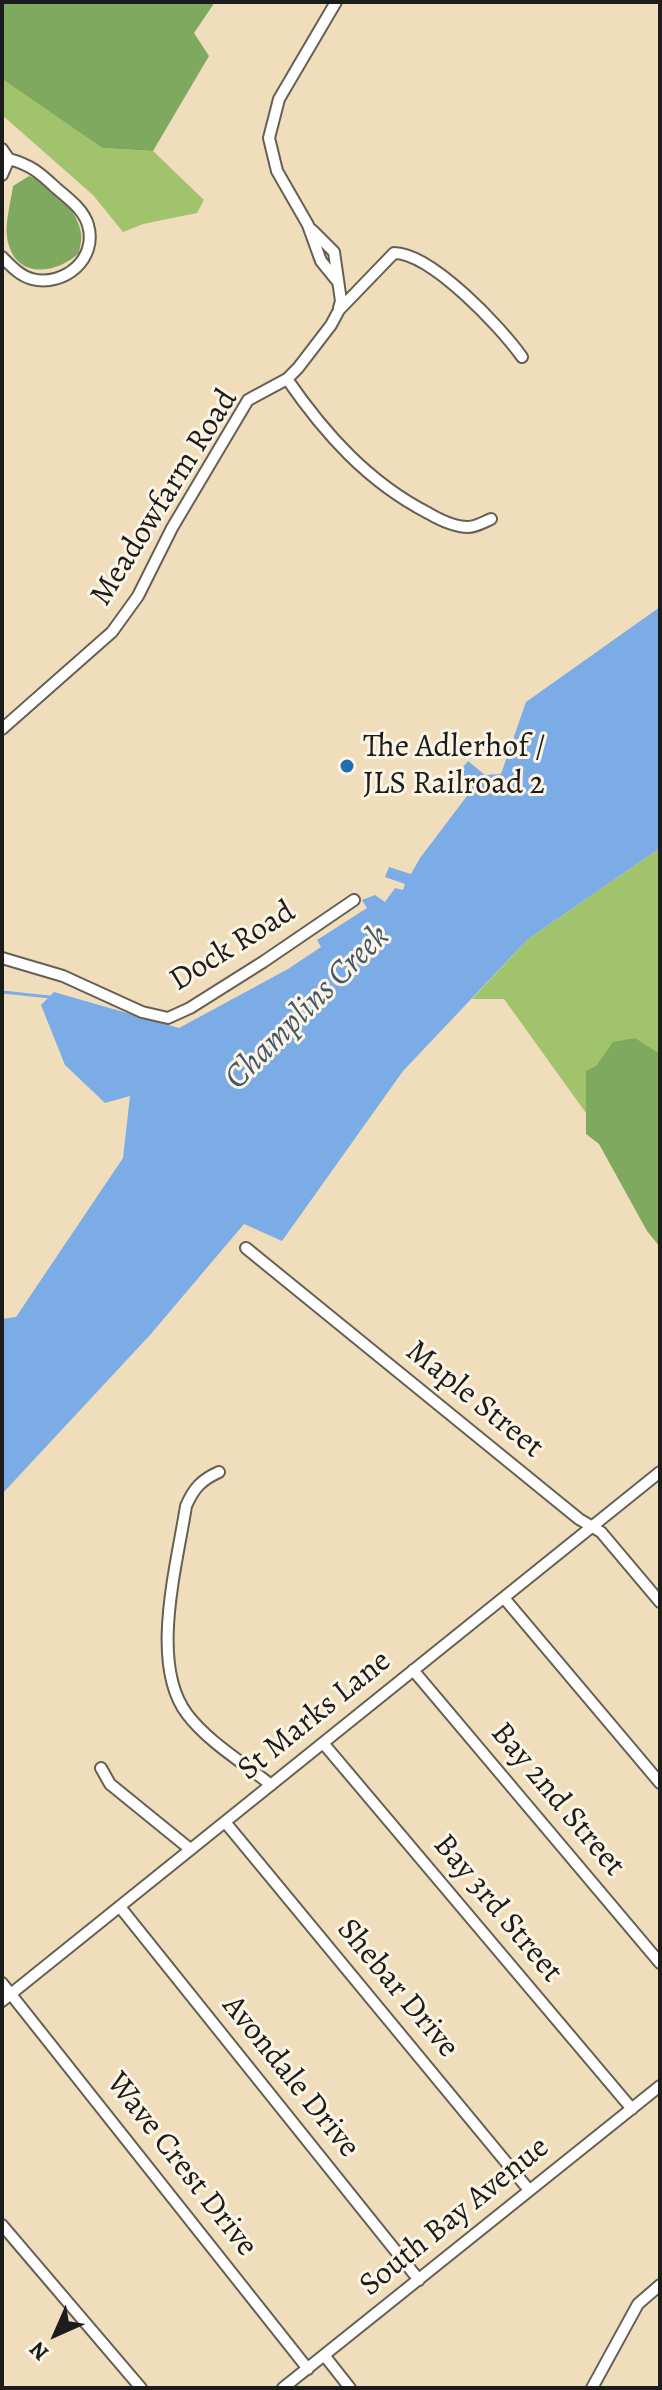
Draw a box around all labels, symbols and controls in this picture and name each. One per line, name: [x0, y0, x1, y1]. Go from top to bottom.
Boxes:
street label: Meadowfarm Road: [83, 383, 247, 613]
place label: The Adlerhof / JLS Railroad 2: [363, 729, 546, 804]
marker: The Adlerhof / JLS Railroad 2: [338, 757, 356, 775]
street label: Dock Road: [163, 893, 303, 1001]
water label: Champlins Creek: [217, 917, 399, 1099]
street label: Maple Street: [398, 1333, 550, 1467]
street label: St Marks Lane: [231, 1643, 399, 1789]
street label: Bay 2nd Street: [482, 1715, 632, 1885]
street label: Bay 3rd Street: [424, 1827, 570, 1991]
street label: Shebar Drive: [328, 1912, 466, 2066]
street label: Avondale Drive: [213, 1988, 367, 2166]
street label: Wave Crest Drive: [97, 2065, 265, 2265]
street label: South Bay Avenue: [352, 2129, 558, 2305]
north arrow: [16, 2294, 96, 2374]
text: N: [23, 2335, 55, 2367]

